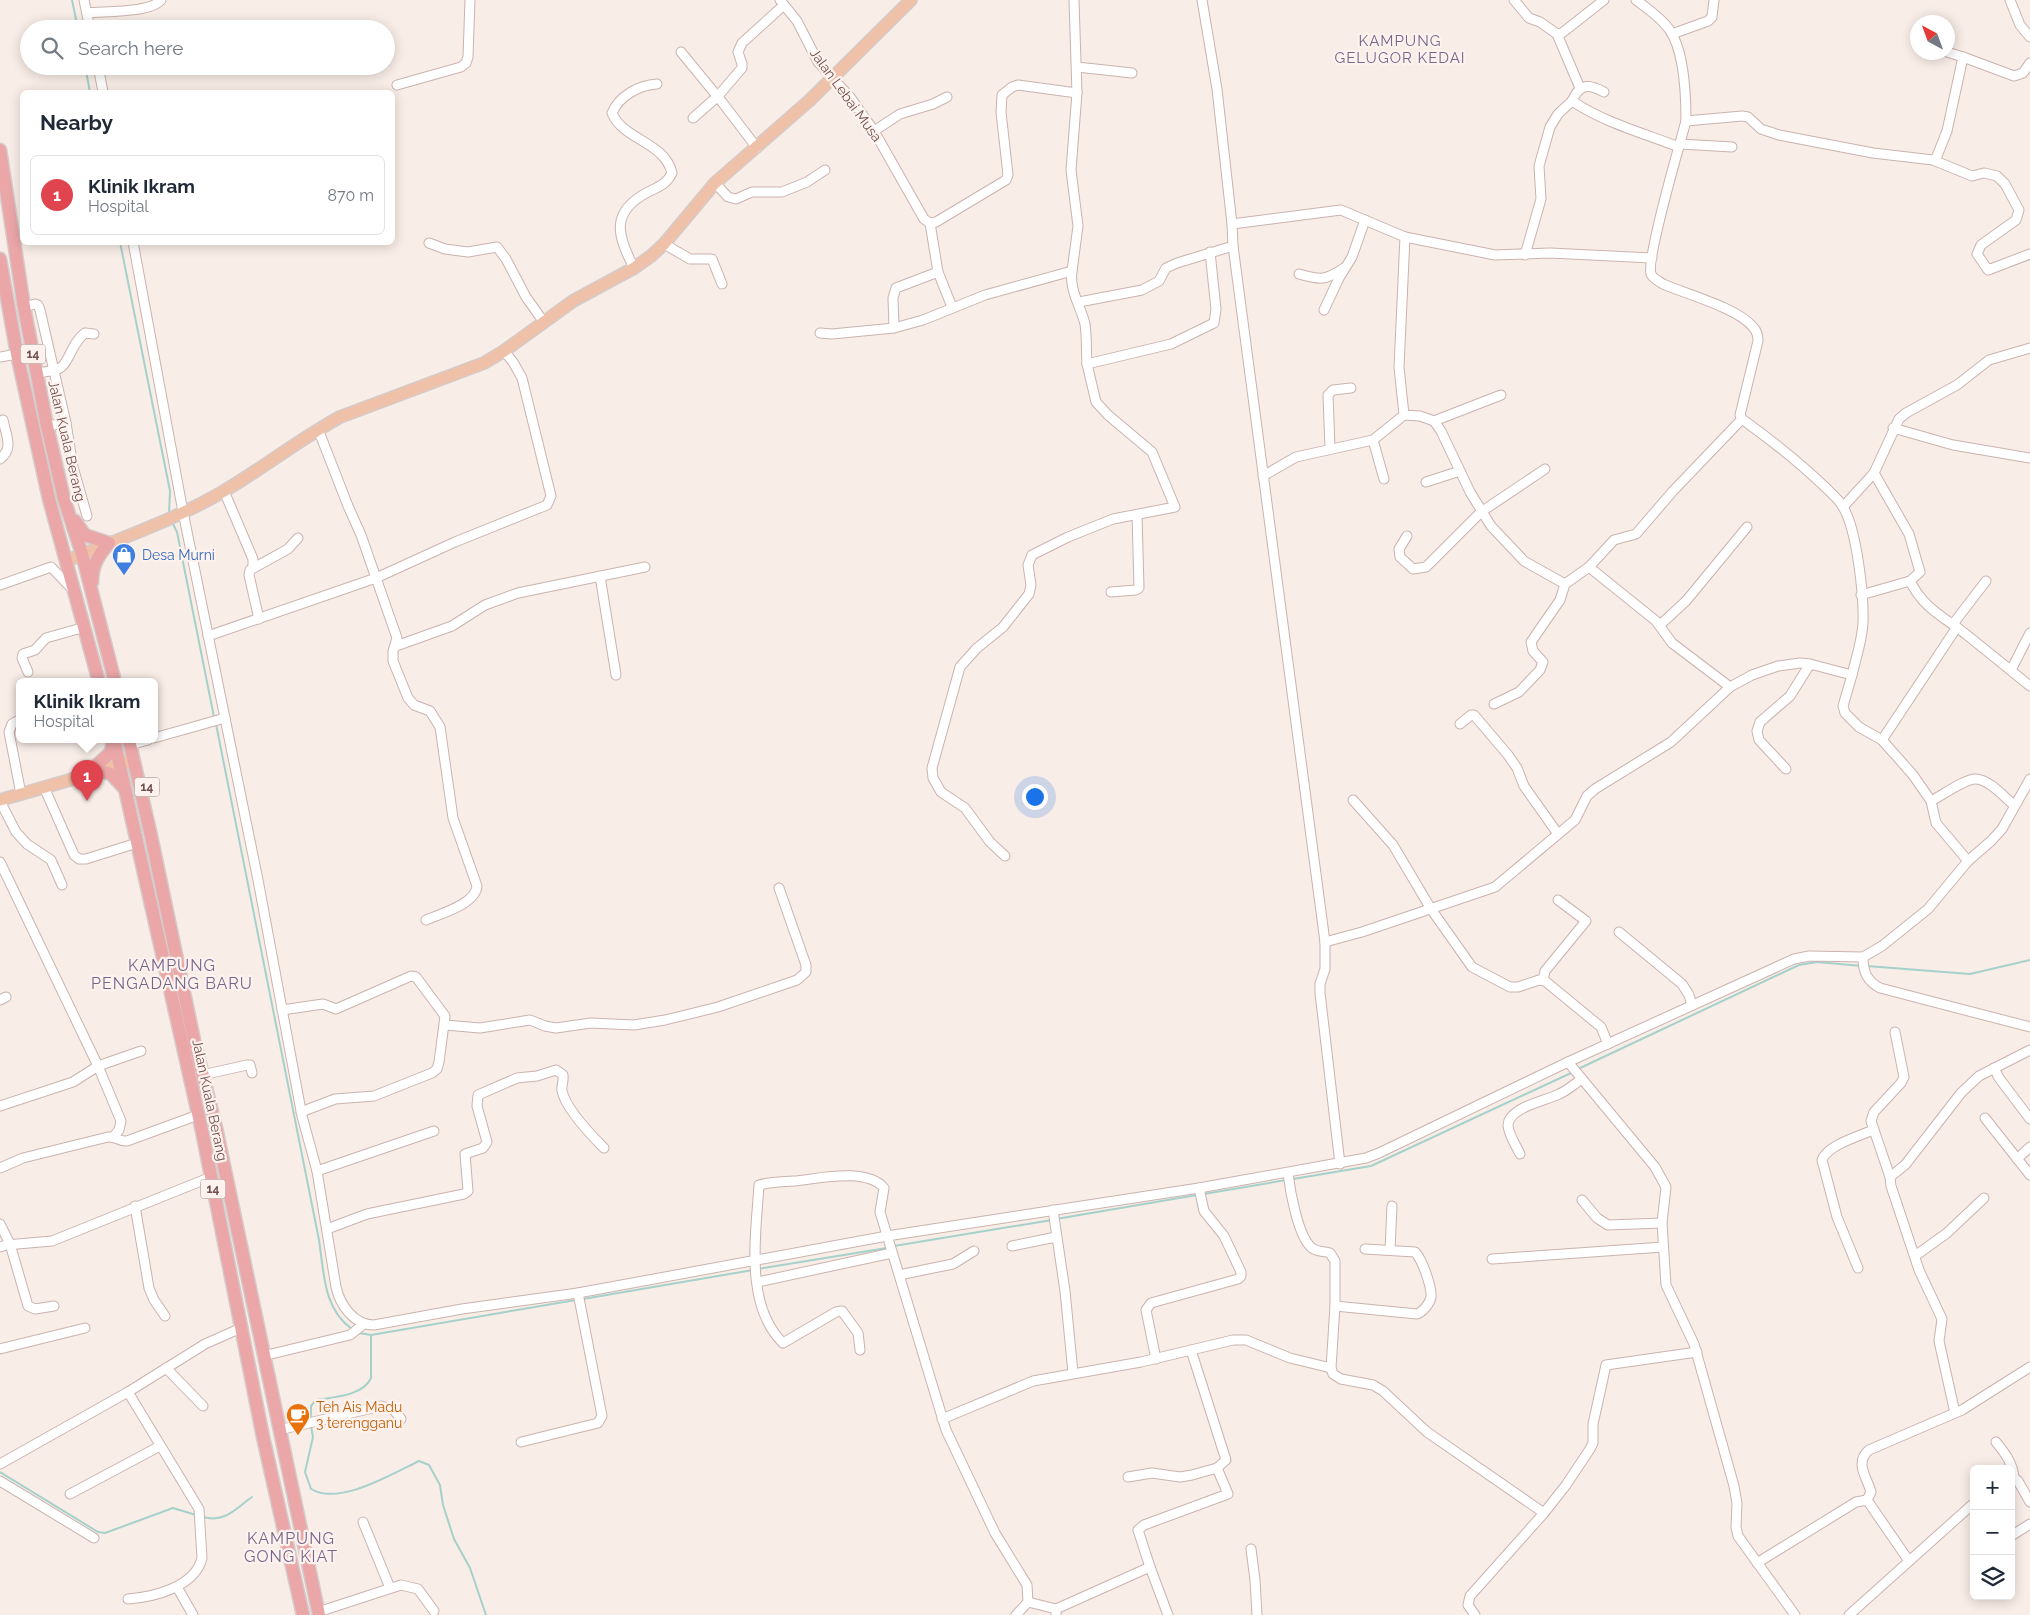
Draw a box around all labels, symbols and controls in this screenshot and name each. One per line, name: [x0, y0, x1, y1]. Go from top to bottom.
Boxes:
north arrow: [1910, 15, 1955, 60]
search box: [20, 20, 395, 75]
district label: KAMPUNG GELUGOR KEDAI: [1334, 32, 1466, 67]
icon: search: [38, 34, 66, 62]
text: Search here: [78, 37, 184, 59]
street label: Jalan Lebai Musa: [807, 45, 885, 145]
text: Nearby: [40, 110, 113, 135]
text: Klinik Ikram: [88, 175, 195, 197]
text: 1: [53, 186, 61, 205]
text: 870 m: [327, 186, 374, 205]
text: Hospital: [88, 197, 149, 216]
road number: 14: [20, 344, 46, 364]
street label: Jalan Kuala Berang: [45, 379, 89, 503]
shop icon: Desa Murni: [111, 542, 137, 576]
place label: Desa Murni: [142, 547, 215, 563]
popup: [16, 678, 158, 743]
text: Klinik Ikram: [34, 690, 141, 712]
text: Hospital: [34, 712, 94, 731]
pin: 1: [71, 760, 103, 801]
road number: 14: [134, 778, 160, 796]
your location: [1022, 784, 1048, 810]
district label: KAMPUNG PENGADANG BARU: [91, 956, 253, 993]
street label: Jalan Kuala Berang: [189, 1038, 231, 1162]
road number: 14: [200, 1180, 226, 1198]
place label: Teh Ais Madu 3 terengganu: [316, 1399, 402, 1431]
cafe icon: Teh Ais Madu 3 terengganu: [285, 1402, 311, 1436]
map controls: [1970, 1465, 2015, 1600]
button: +: [1970, 1465, 2015, 1510]
button: −: [1970, 1510, 2015, 1555]
district label: KAMPUNG GONG KIAT: [244, 1529, 338, 1566]
button: layers: [1970, 1555, 2015, 1600]

